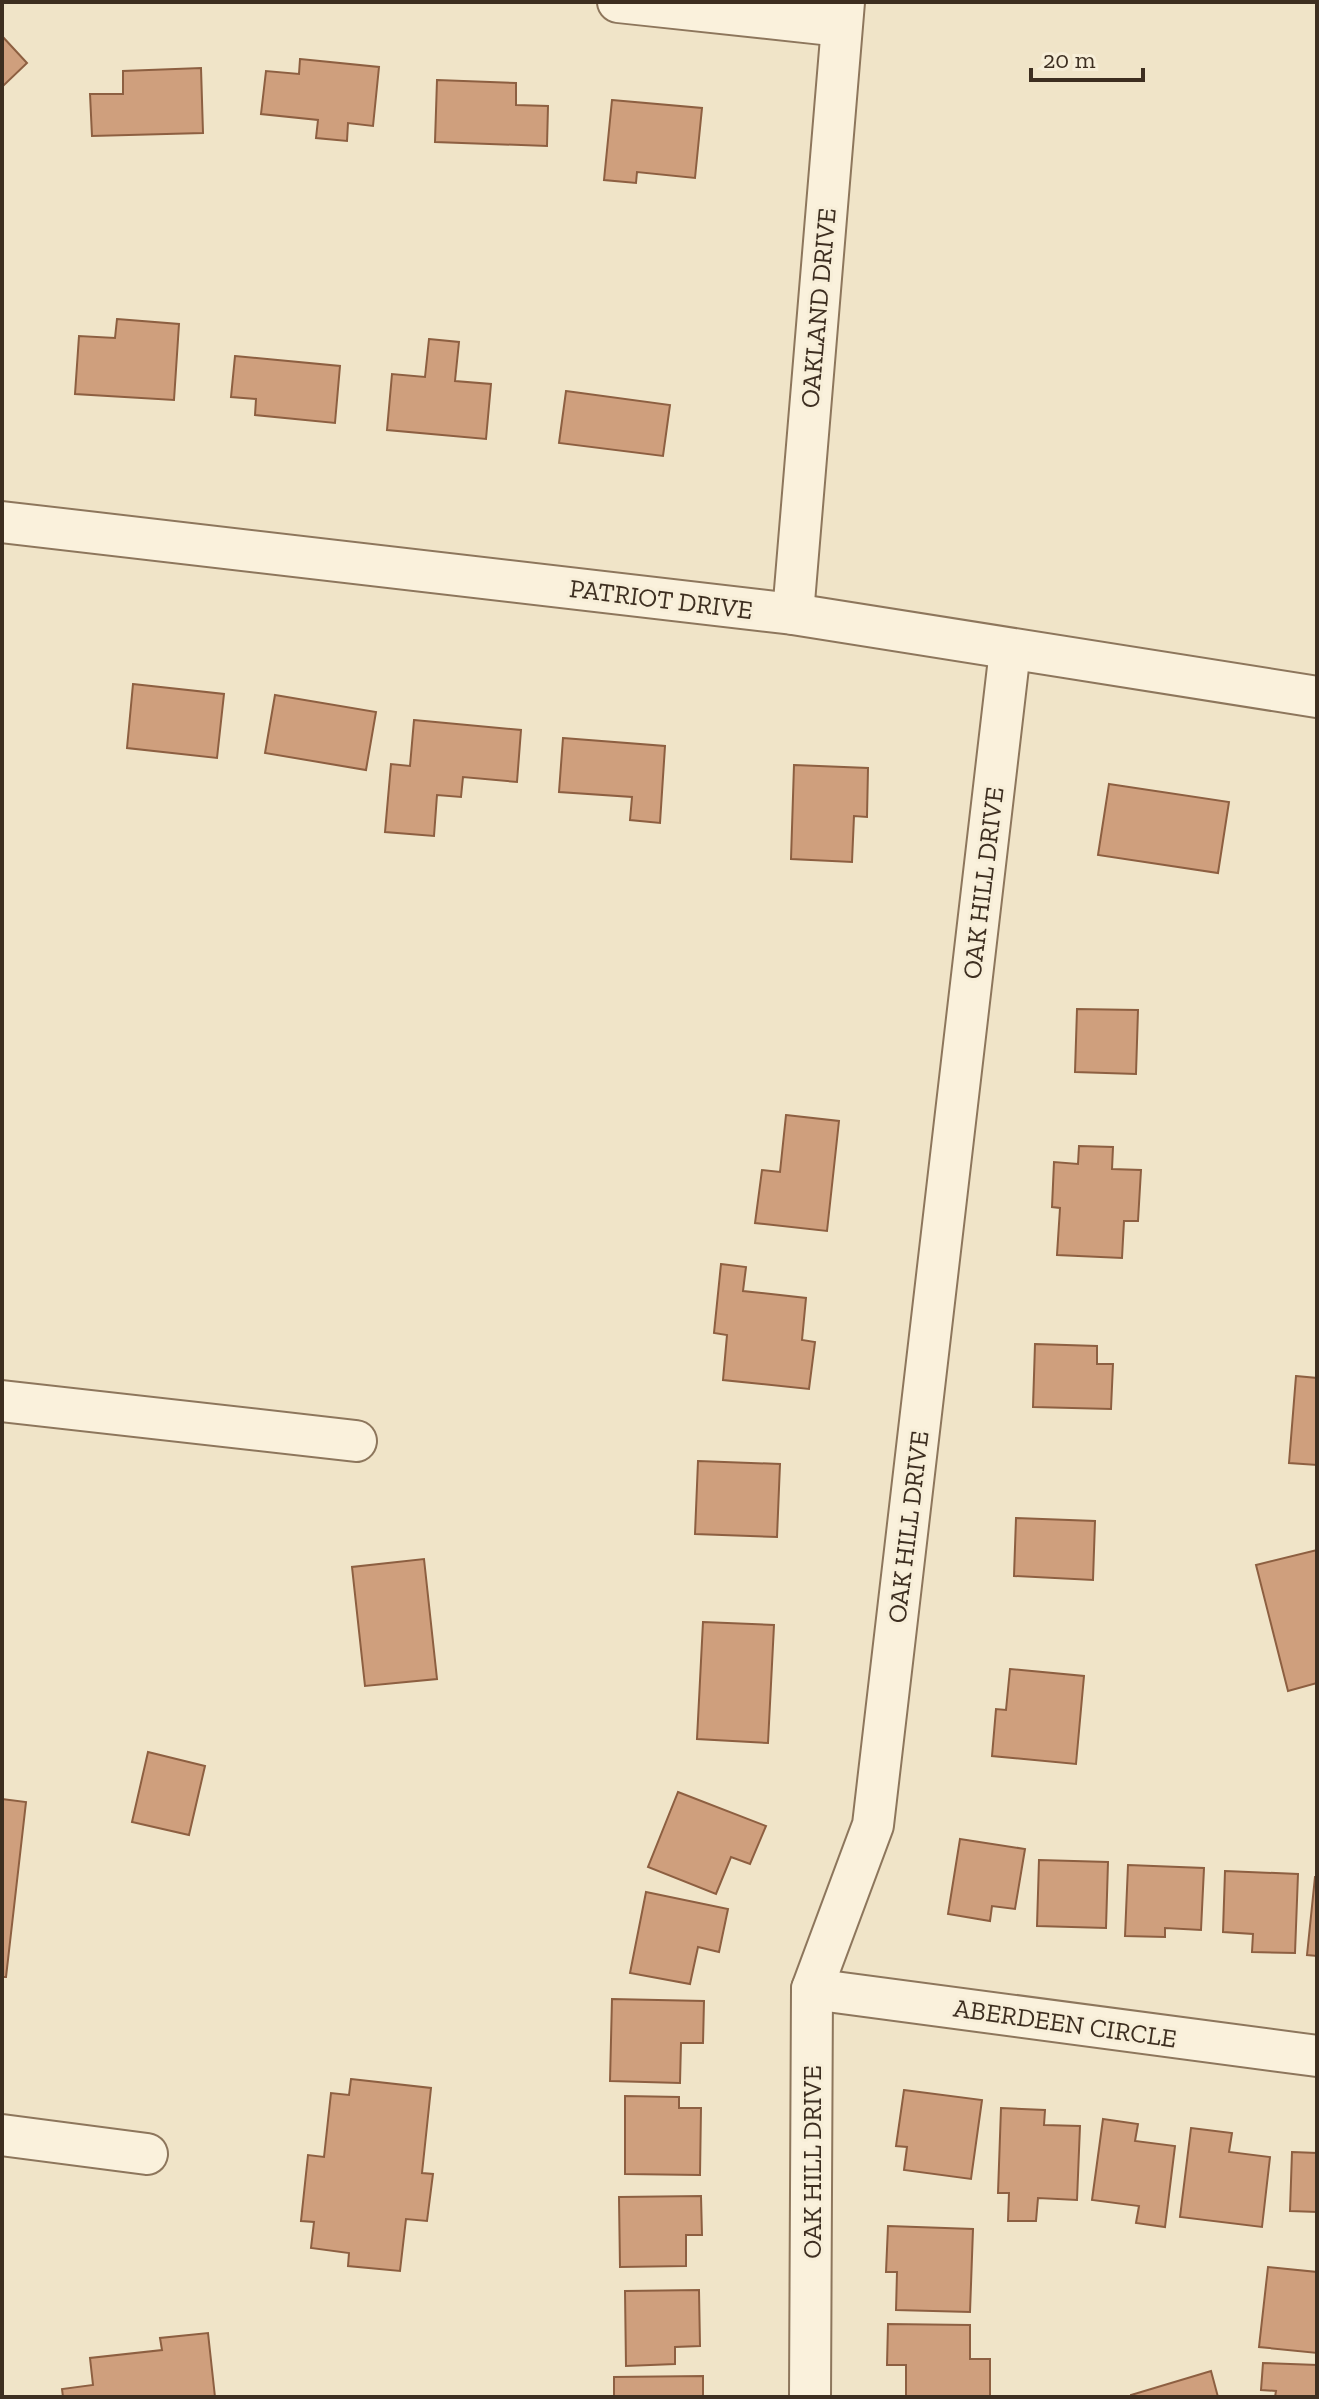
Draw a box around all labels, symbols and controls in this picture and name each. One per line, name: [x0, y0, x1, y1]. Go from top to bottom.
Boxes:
scale bar: [1031, 32, 1143, 82]
text: 20 m: [1043, 45, 1096, 74]
street label: OAKLAND DRIVE: [793, 207, 843, 409]
street label: PATRIOT DRIVE: [568, 572, 754, 626]
street label: OAK HILL DRIVE: [955, 785, 1011, 981]
street label: OAK HILL DRIVE: [880, 1429, 936, 1625]
street label: ABERDEEN CIRCLE: [951, 1992, 1179, 2054]
street label: OAK HILL DRIVE: [796, 2065, 828, 2259]

